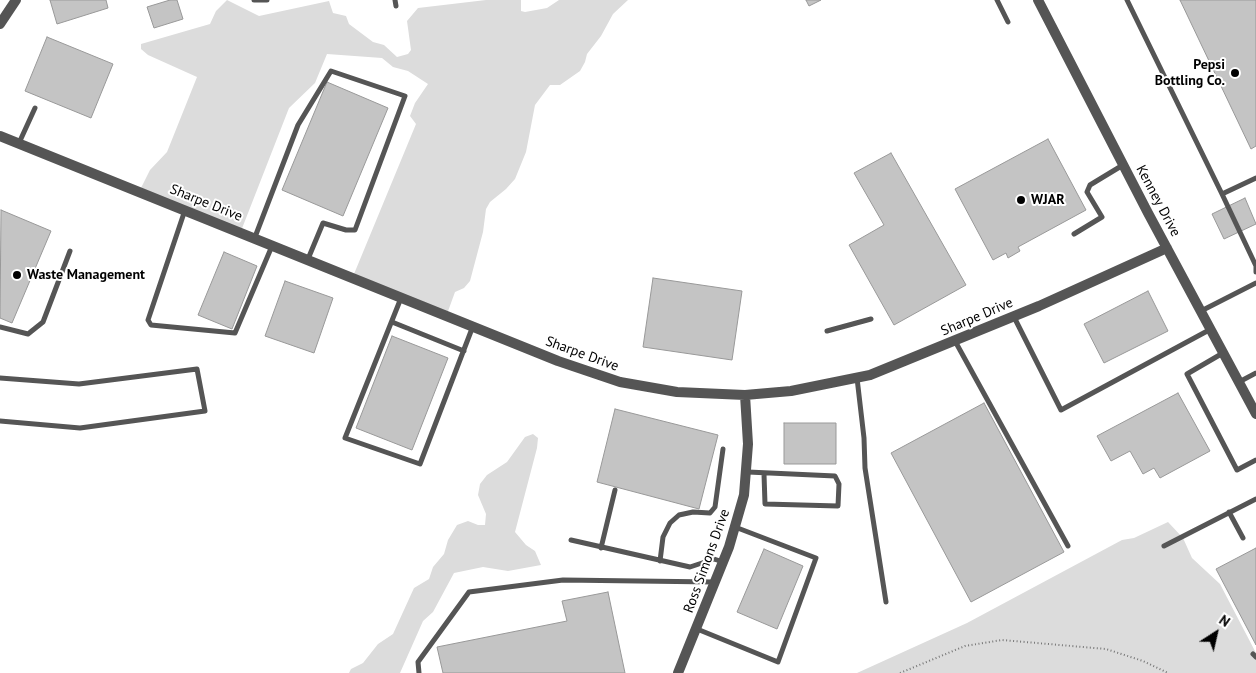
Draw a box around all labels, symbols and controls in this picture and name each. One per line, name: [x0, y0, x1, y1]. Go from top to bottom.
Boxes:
place label: Pepsi Bottling Co.: [1155, 57, 1225, 90]
marker: Pepsi Bottling Co.: [1229, 67, 1241, 79]
street label: Kenney Drive: [1132, 162, 1184, 240]
street label: Sharpe Drive: [167, 181, 245, 225]
place label: WJAR: [1031, 192, 1065, 208]
marker: WJAR: [1015, 194, 1027, 206]
place label: Waste Management: [27, 267, 145, 283]
marker: Waste Management: [11, 269, 23, 281]
street label: Sharpe Drive: [938, 294, 1016, 340]
street label: Sharpe Drive: [543, 333, 621, 375]
street label: Ross Simons Drive: [680, 507, 734, 615]
north arrow: [1191, 608, 1241, 658]
text: N: [1216, 611, 1234, 631]

